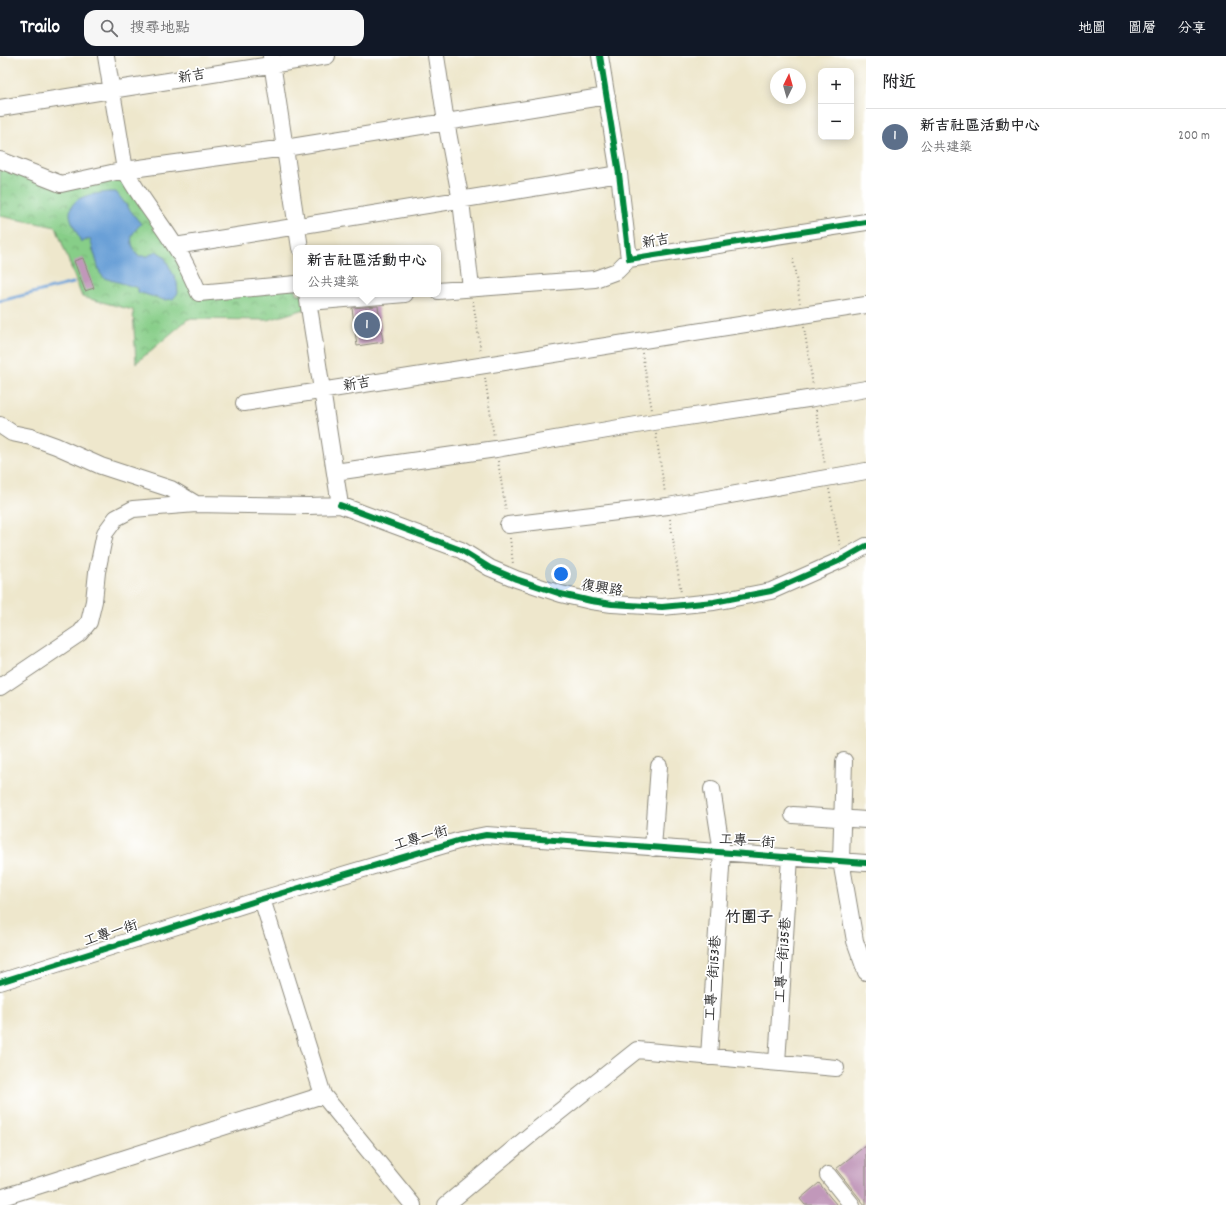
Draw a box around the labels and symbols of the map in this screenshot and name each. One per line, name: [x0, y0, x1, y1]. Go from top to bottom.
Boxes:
street label: 新吉: [177, 65, 207, 89]
north arrow: [770, 68, 806, 104]
street label: 新吉: [641, 230, 671, 254]
pin: 1: [354, 310, 380, 340]
street label: 新吉: [342, 373, 372, 397]
your location: [551, 564, 571, 584]
street label: 復興路: [580, 576, 624, 602]
street label: 工專一街: [391, 822, 451, 856]
street label: 工專一街: [718, 830, 776, 854]
district label: 竹圍子: [725, 907, 773, 930]
street label: 工專一街: [81, 916, 141, 952]
street label: 工專一街135巷: [771, 916, 797, 1003]
street label: 工專一街153巷: [701, 934, 727, 1021]

